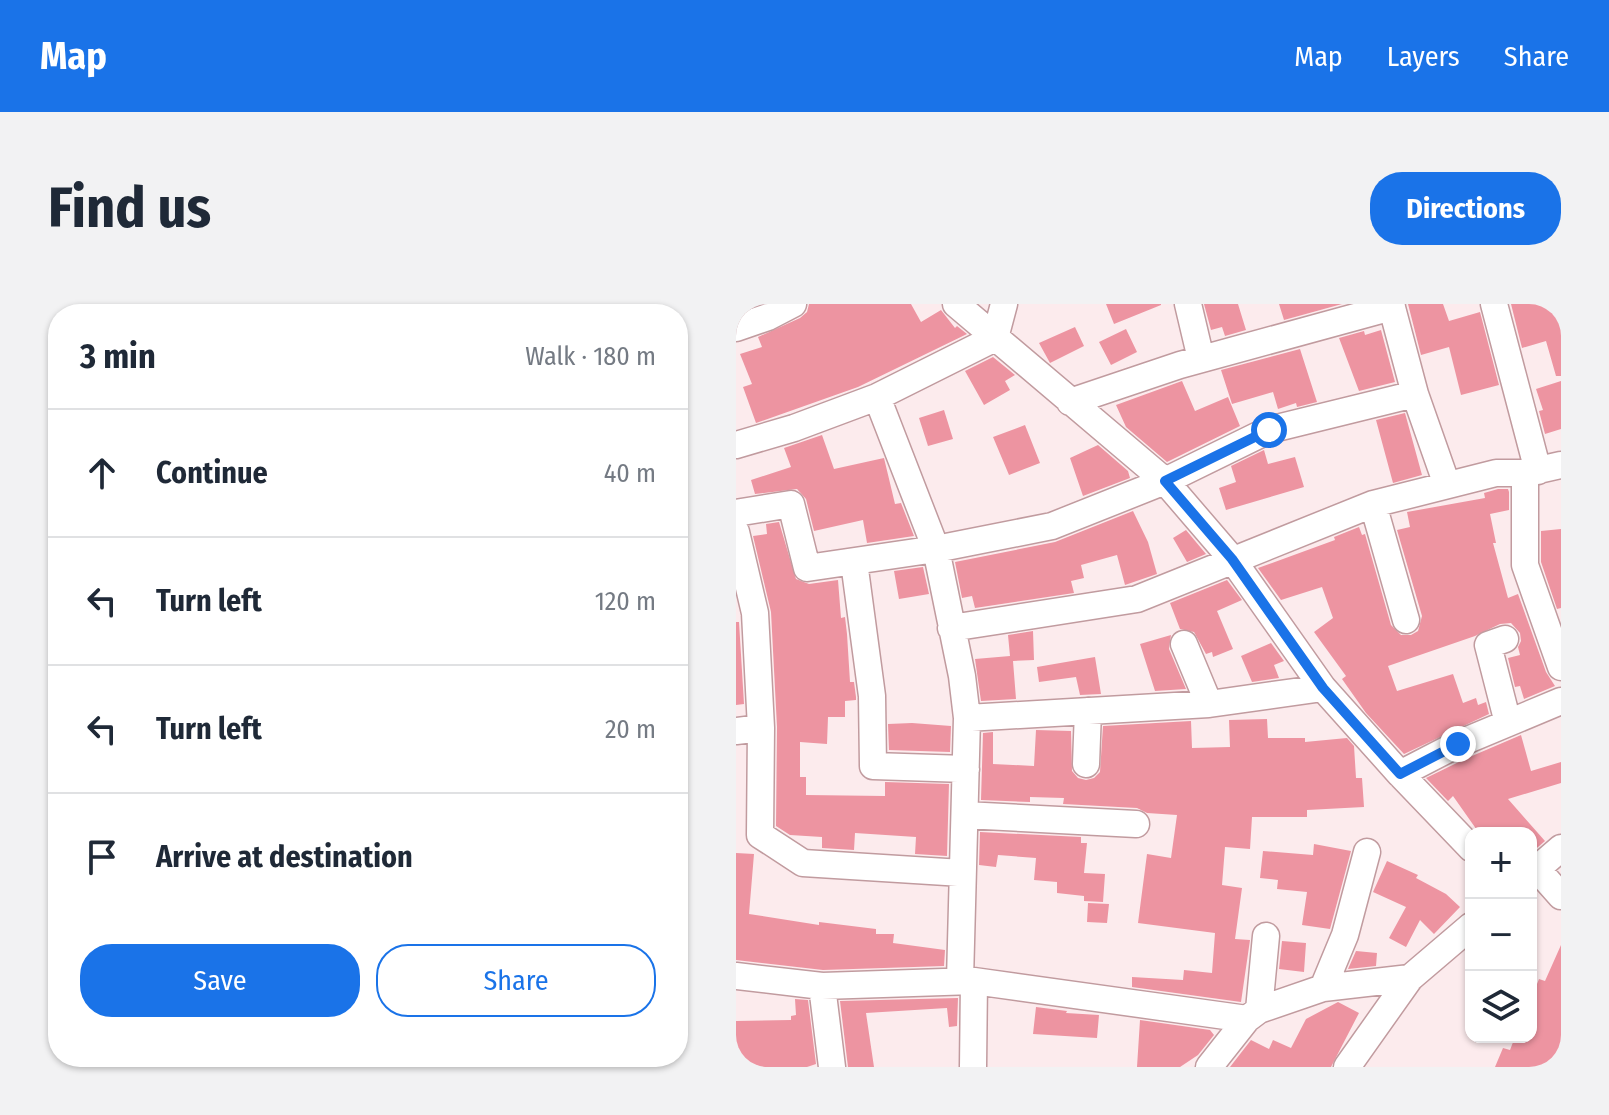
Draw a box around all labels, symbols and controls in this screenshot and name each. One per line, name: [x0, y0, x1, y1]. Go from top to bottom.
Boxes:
text: Map: [40, 33, 107, 79]
text: Map: [1294, 40, 1343, 73]
text: Layers: [1387, 40, 1460, 73]
text: Share: [1504, 40, 1569, 73]
button: Directions: [1370, 172, 1561, 245]
text: Find us: [48, 175, 211, 242]
text: 3 min: [80, 336, 156, 377]
text: Walk · 180 m: [525, 341, 656, 372]
route start: [1251, 412, 1287, 448]
icon: ahead: [80, 451, 124, 495]
text: Continue: [156, 455, 268, 491]
text: 40 m: [604, 458, 656, 489]
icon: left: [80, 579, 124, 623]
text: Turn left: [156, 583, 262, 619]
text: 120 m: [595, 586, 656, 617]
icon: left: [80, 707, 124, 751]
text: Turn left: [156, 711, 262, 747]
text: 20 m: [605, 714, 656, 745]
route end: [1440, 726, 1476, 762]
map controls: [1465, 827, 1537, 1043]
button: +: [1465, 827, 1537, 899]
icon: arrive: [80, 835, 124, 879]
text: Arrive at destination: [156, 839, 413, 875]
button: −: [1465, 899, 1537, 971]
button: Save: [80, 944, 360, 1017]
button: Share: [376, 944, 656, 1017]
button: layers: [1465, 971, 1537, 1043]

